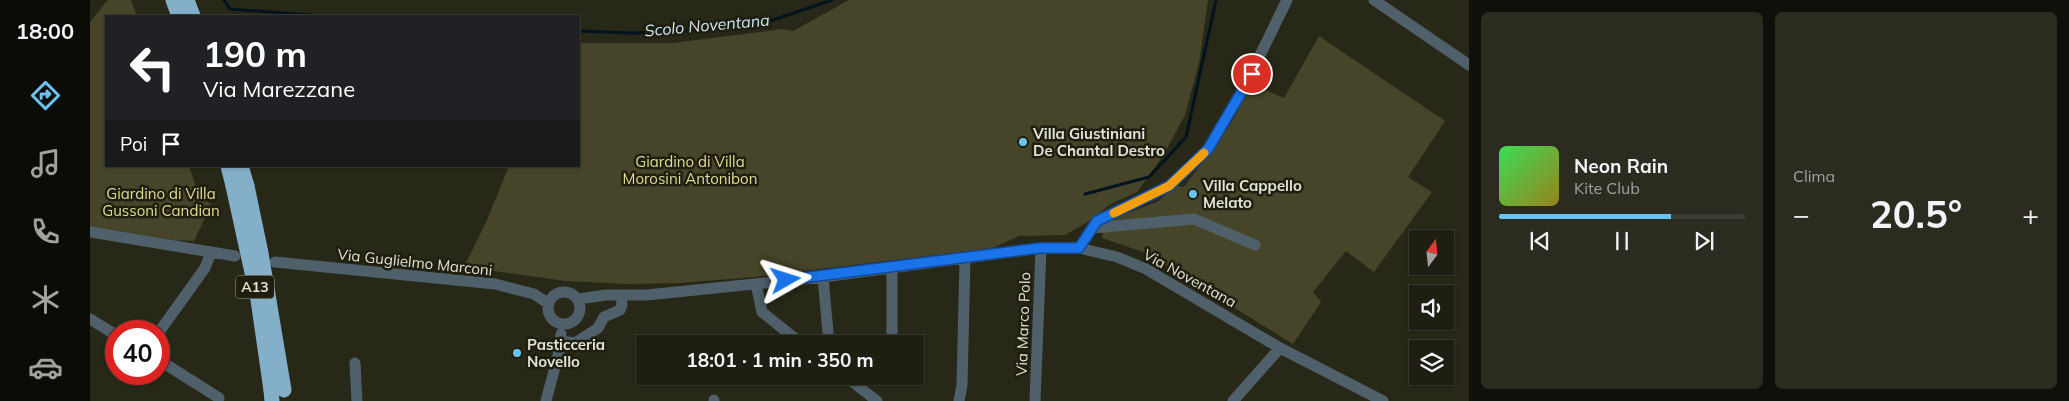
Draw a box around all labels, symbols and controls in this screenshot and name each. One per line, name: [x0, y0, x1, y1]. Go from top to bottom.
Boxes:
water label: Scolo Noventana: [644, 10, 771, 40]
text: 18:00: [16, 17, 74, 45]
text: 190 m: [203, 32, 307, 76]
icon: left: [120, 35, 185, 100]
pin: [1231, 53, 1273, 95]
icon: arrive: [1238, 60, 1266, 88]
text: Via Marezzane: [203, 75, 355, 103]
icon: directions: [28, 78, 63, 113]
place label: Villa Giustiniani De Chantal Destro: [1032, 124, 1165, 160]
icon: arrive: [157, 130, 185, 158]
text: Poi: [120, 132, 147, 156]
marker: Villa Giustiniani De Chantal Destro: [1017, 136, 1029, 148]
icon: music: [28, 146, 63, 181]
park label: Giardino di Villa Morosini Antonibon: [623, 152, 757, 188]
text: Neon Rain: [1574, 154, 1668, 178]
text: Clima: [1793, 166, 1835, 186]
place label: Villa Cappello Melato: [1202, 176, 1302, 212]
text: Kite Club: [1574, 178, 1640, 198]
park label: Giardino di Villa Gussoni Candian: [102, 184, 220, 220]
marker: Villa Cappello Melato: [1187, 188, 1199, 200]
text: 20.5°: [1870, 190, 1962, 238]
text: −: [1793, 197, 1810, 232]
text: +: [2022, 197, 2039, 232]
icon: phone: [28, 214, 63, 249]
icon: previous: [1526, 227, 1554, 255]
icon: pause: [1608, 227, 1636, 255]
icon: next: [1690, 227, 1718, 255]
north arrow: [1409, 230, 1454, 275]
map controls: [1409, 230, 1454, 385]
street label: Via Guglielmo Marconi: [337, 244, 493, 280]
street label: Via Noventana: [1140, 245, 1240, 311]
position arrow: [759, 253, 811, 305]
street label: Via Marco Polo: [1012, 272, 1034, 376]
road number: A13: [236, 276, 274, 298]
icon: climate: [28, 282, 63, 317]
button: sound: [1409, 285, 1454, 330]
speed limit sign: 40: [105, 320, 170, 385]
place label: Pasticceria Novello: [527, 335, 605, 371]
button: layers: [1409, 340, 1454, 385]
marker: Pasticceria Novello: [511, 347, 523, 359]
text: 18:01 · 1 min · 350 m: [686, 348, 874, 372]
icon: car: [28, 350, 63, 385]

